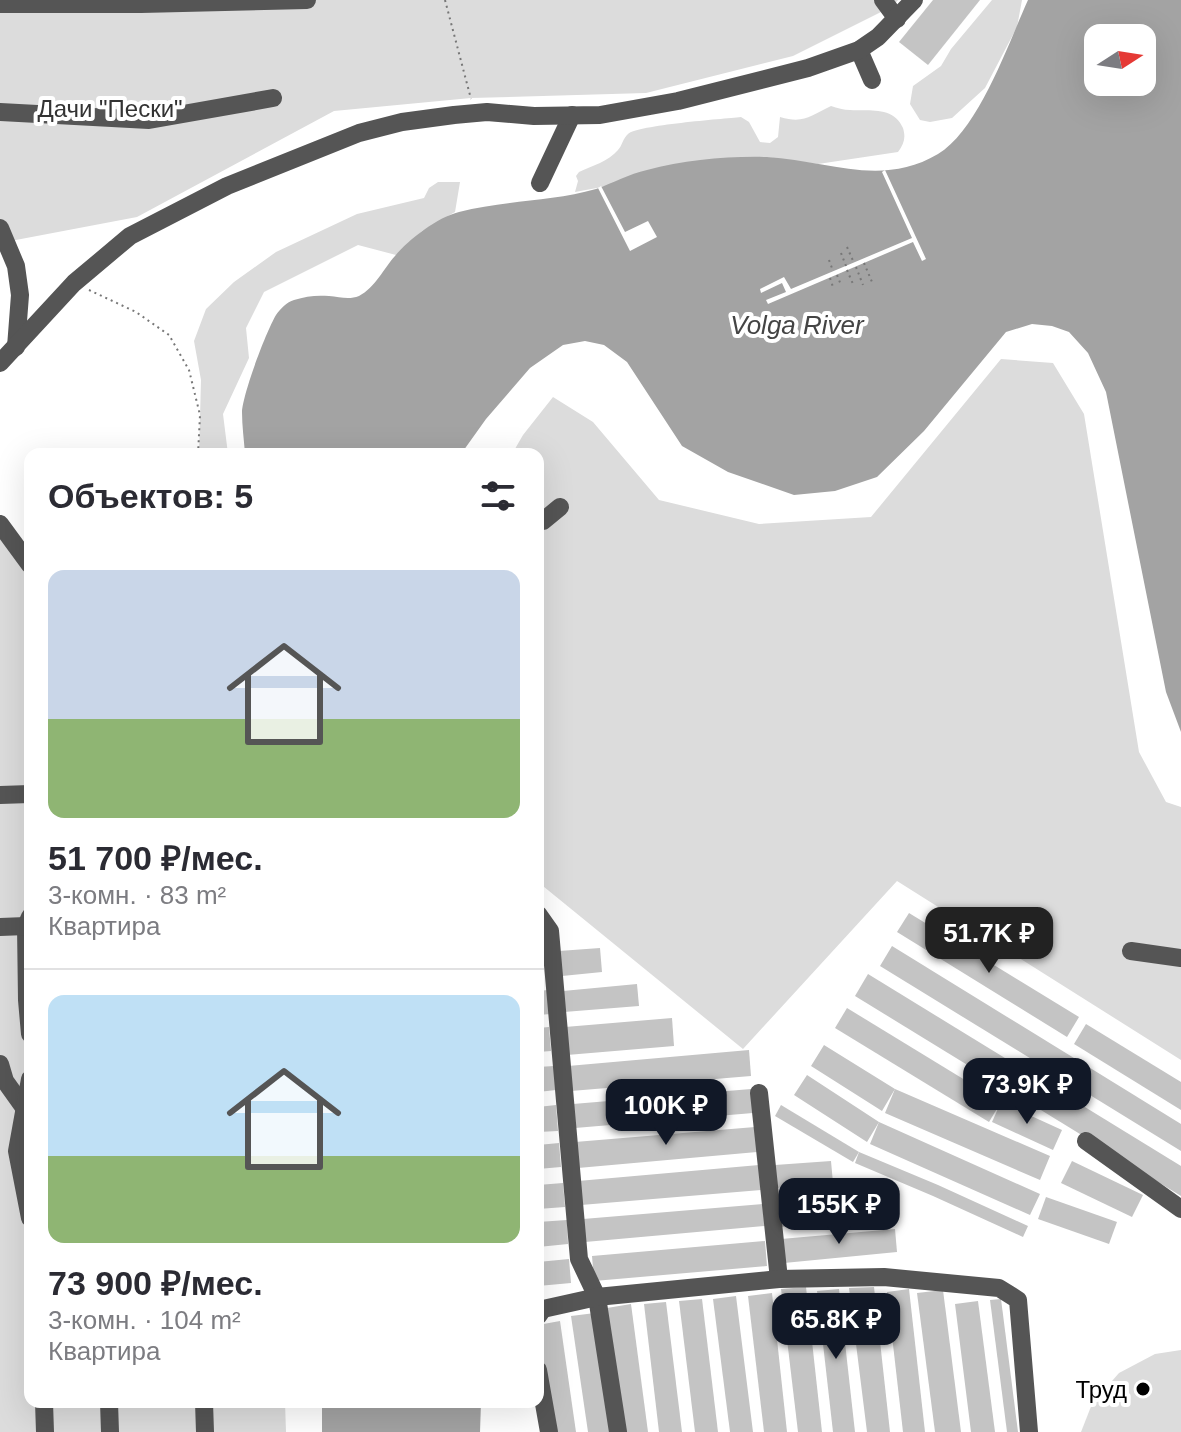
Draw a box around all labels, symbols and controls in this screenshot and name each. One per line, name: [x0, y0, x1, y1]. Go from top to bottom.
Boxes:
north arrow: [1084, 24, 1156, 96]
map controls: [1084, 24, 1156, 96]
park label: Дачи "Пески": [37, 95, 183, 122]
water label: Volga River: [730, 310, 865, 340]
icon: filters: [476, 474, 520, 518]
text: Объектов: 5: [48, 477, 253, 515]
icon: home: [212, 622, 356, 766]
text: 51 700 ₽/мес.: [48, 839, 263, 877]
text: 3-комн. · 83 m²: [48, 880, 226, 910]
pin: 51.7K ₽: [915, 907, 1063, 975]
text: Квартира: [48, 911, 160, 941]
text: 51.7K ₽: [943, 918, 1035, 948]
icon: home: [212, 1047, 356, 1191]
pin: 73.9K ₽: [953, 1058, 1101, 1126]
text: 73.9K ₽: [981, 1069, 1073, 1099]
pin: 100K ₽: [601, 1079, 731, 1147]
text: 100K ₽: [624, 1090, 708, 1120]
pin: 155K ₽: [774, 1178, 904, 1246]
text: 155K ₽: [797, 1189, 881, 1219]
text: 73 900 ₽/мес.: [48, 1264, 263, 1302]
pin: 65.8K ₽: [762, 1293, 910, 1361]
text: 65.8K ₽: [790, 1304, 882, 1334]
text: 3-комн. · 104 m²: [48, 1305, 241, 1335]
text: Квартира: [48, 1336, 160, 1366]
place label: Труд: [1075, 1376, 1127, 1403]
marker: Труд: [1134, 1380, 1152, 1398]

